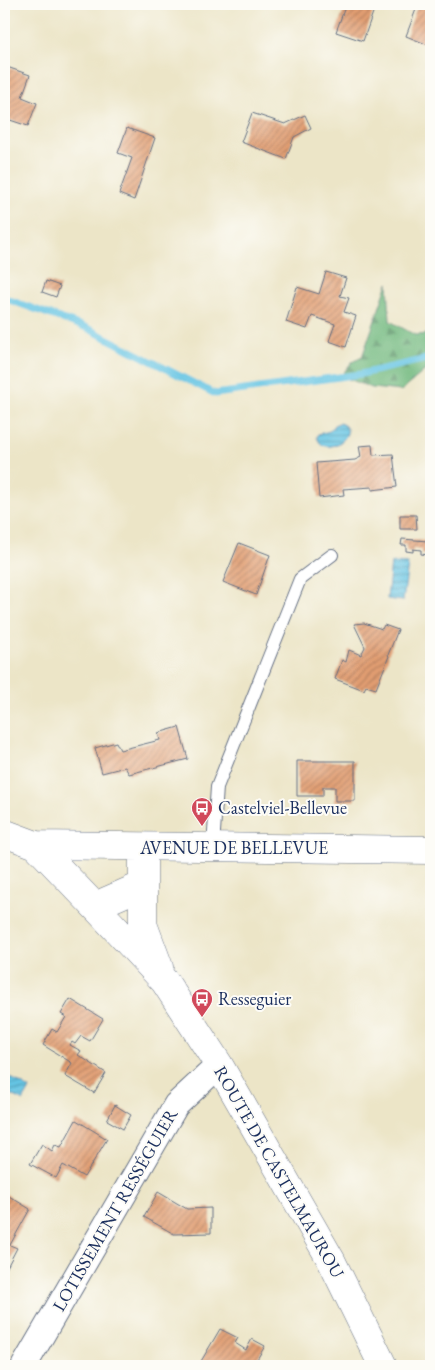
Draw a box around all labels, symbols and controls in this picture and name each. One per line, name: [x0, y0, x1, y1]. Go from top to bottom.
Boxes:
bus stop icon: Castelviel-Bellevue: [190, 796, 214, 827]
place label: Castelviel-Bellevue: [218, 796, 347, 819]
street label: AVENUE DE BELLEVUE: [139, 836, 328, 859]
bus stop icon: Resseguier: [190, 987, 214, 1018]
place label: Resseguier: [218, 987, 291, 1010]
street label: ROUTE DE CASTELMAUROU: [209, 1062, 350, 1283]
street label: LOTISSEMENT RESSÉGUIER: [47, 1104, 182, 1315]

